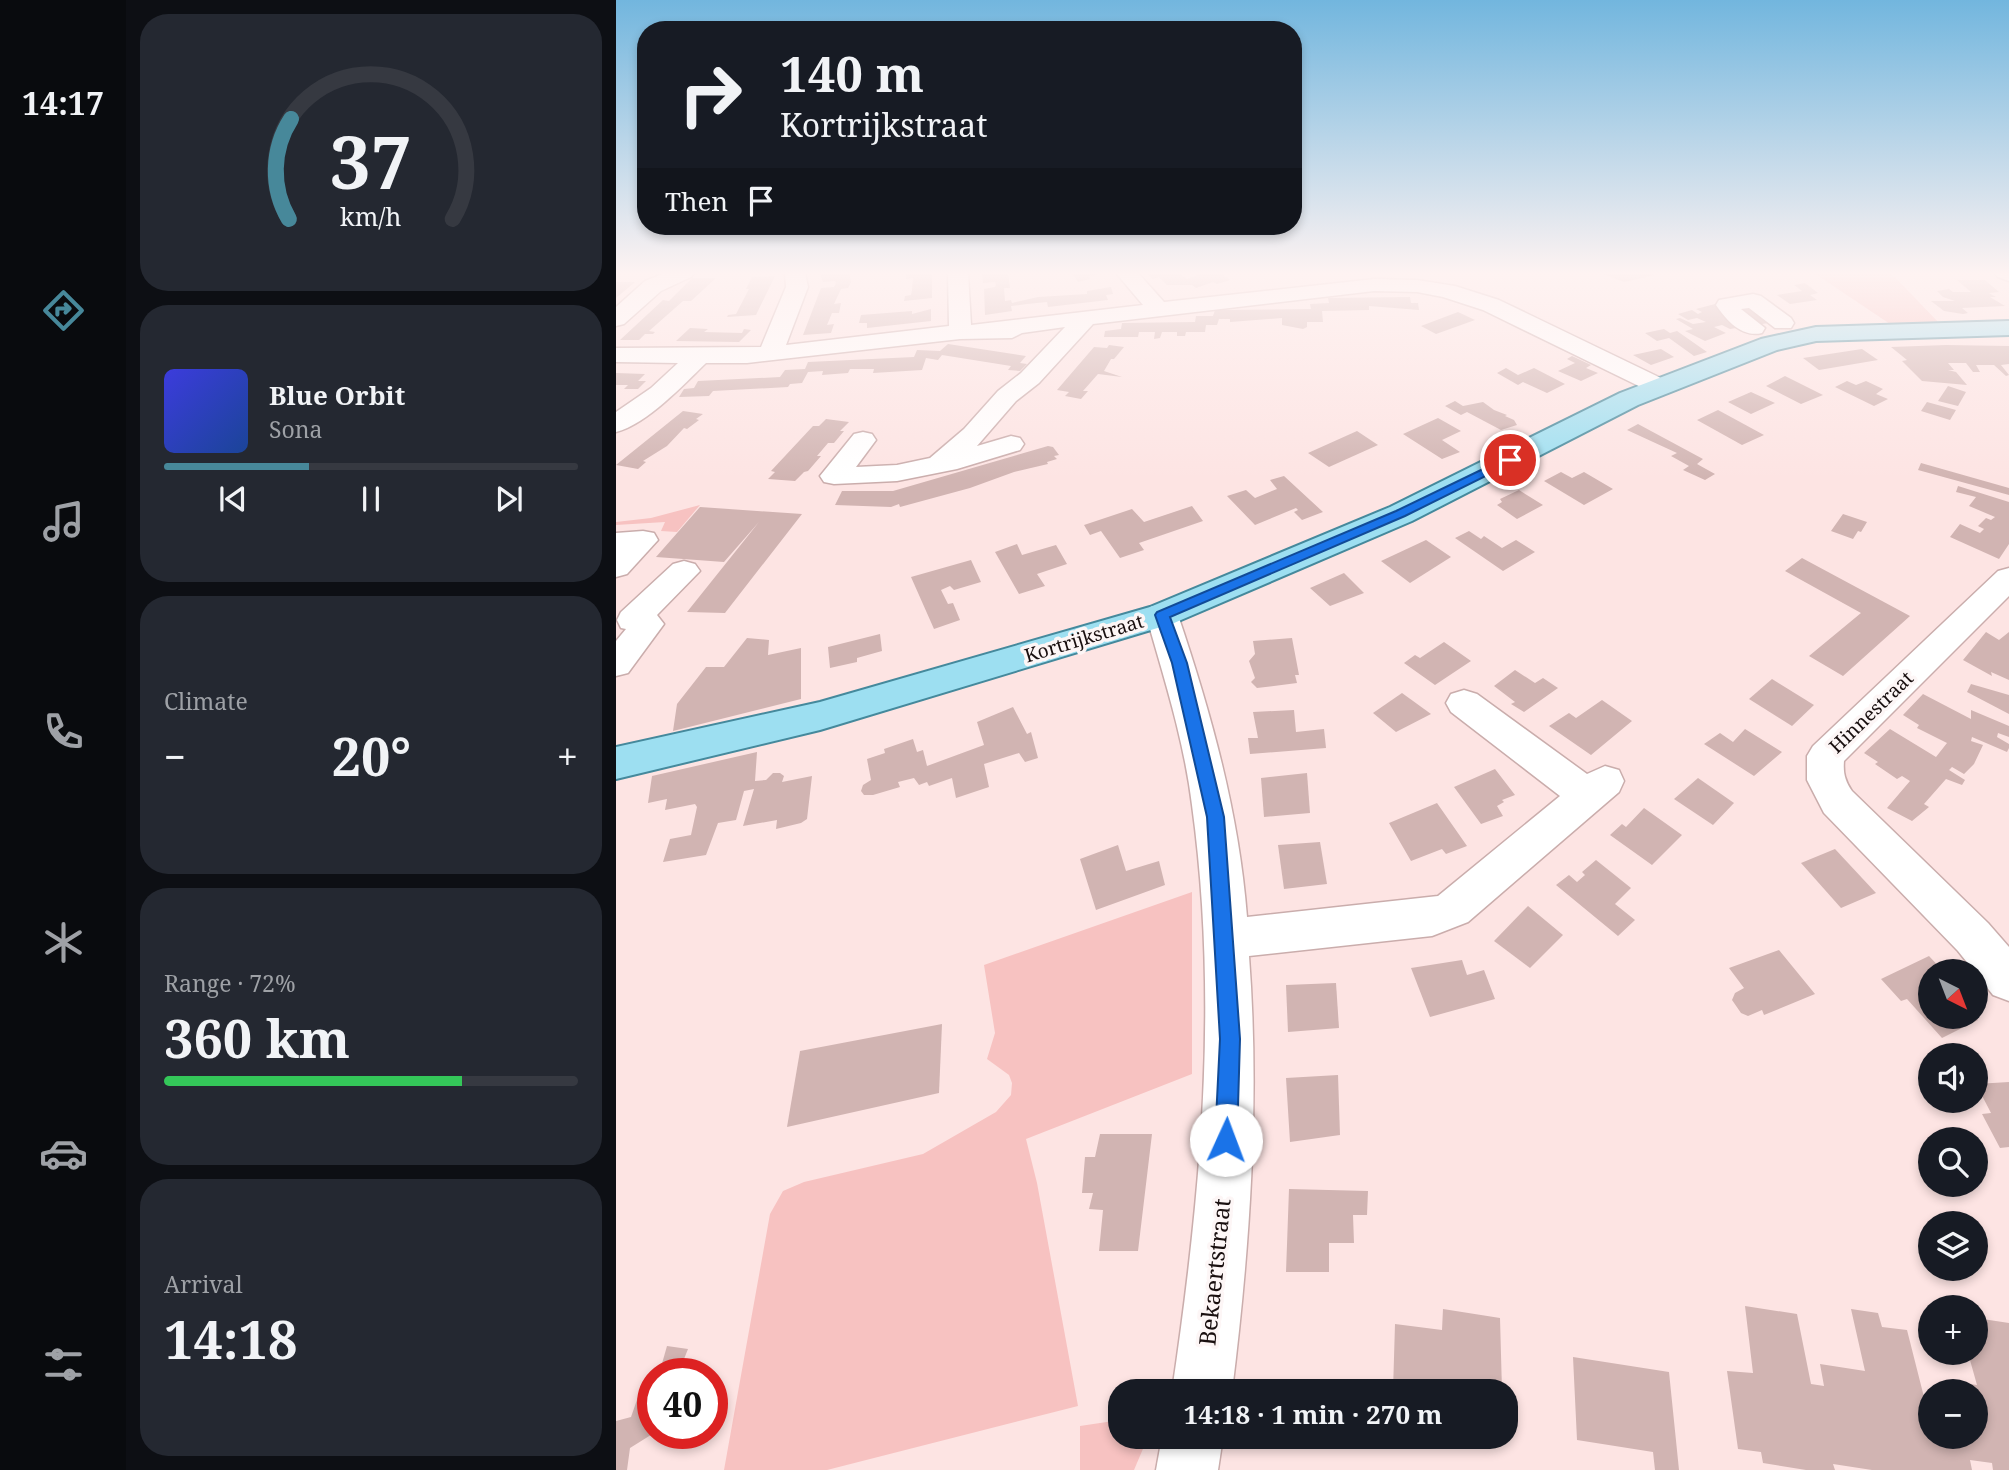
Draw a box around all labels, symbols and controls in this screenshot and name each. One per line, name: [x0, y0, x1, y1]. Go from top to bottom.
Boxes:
text: 140 m: [780, 40, 924, 106]
icon: right: [665, 49, 756, 140]
text: 14:17: [22, 81, 104, 124]
text: Kortrijkstraat: [780, 103, 988, 146]
text: 37: [330, 111, 412, 210]
icon: arrive: [742, 182, 780, 220]
text: Then: [665, 183, 728, 219]
text: km/h: [340, 198, 402, 232]
icon: directions: [39, 286, 88, 335]
text: Blue Orbit: [269, 377, 405, 413]
text: Sona: [269, 413, 323, 445]
pin: [1480, 430, 1540, 490]
icon: arrive: [1491, 441, 1529, 479]
icon: previous: [214, 480, 252, 518]
icon: pause: [352, 480, 390, 518]
icon: next: [490, 480, 528, 518]
icon: music: [39, 497, 88, 546]
street label: Kortrijkstraat: [1021, 607, 1147, 668]
street label: Hinnestraat: [1823, 665, 1919, 759]
text: Climate: [164, 685, 248, 717]
icon: phone: [39, 707, 88, 756]
text: 20°: [332, 720, 411, 791]
text: −: [164, 730, 186, 782]
text: +: [557, 730, 578, 782]
icon: climate: [39, 918, 88, 967]
north arrow: [1918, 959, 1988, 1029]
map controls: [1918, 959, 1988, 1449]
text: Range · 72%: [164, 967, 296, 999]
text: 360 km: [164, 1002, 350, 1073]
button: sound: [1918, 1043, 1988, 1113]
position arrow: [1189, 1103, 1263, 1177]
button: search: [1918, 1127, 1988, 1197]
icon: car: [39, 1129, 88, 1178]
street label: Bekaertstraat: [1190, 1197, 1238, 1347]
button: layers: [1918, 1211, 1988, 1281]
text: Arrival: [164, 1268, 243, 1300]
button: +: [1918, 1295, 1988, 1365]
text: 14:18: [164, 1303, 297, 1374]
icon: filters: [39, 1340, 88, 1389]
speed limit sign: 40: [637, 1358, 728, 1449]
button: −: [1918, 1379, 1988, 1449]
text: 14:18 · 1 min · 270 m: [1183, 1396, 1443, 1432]

